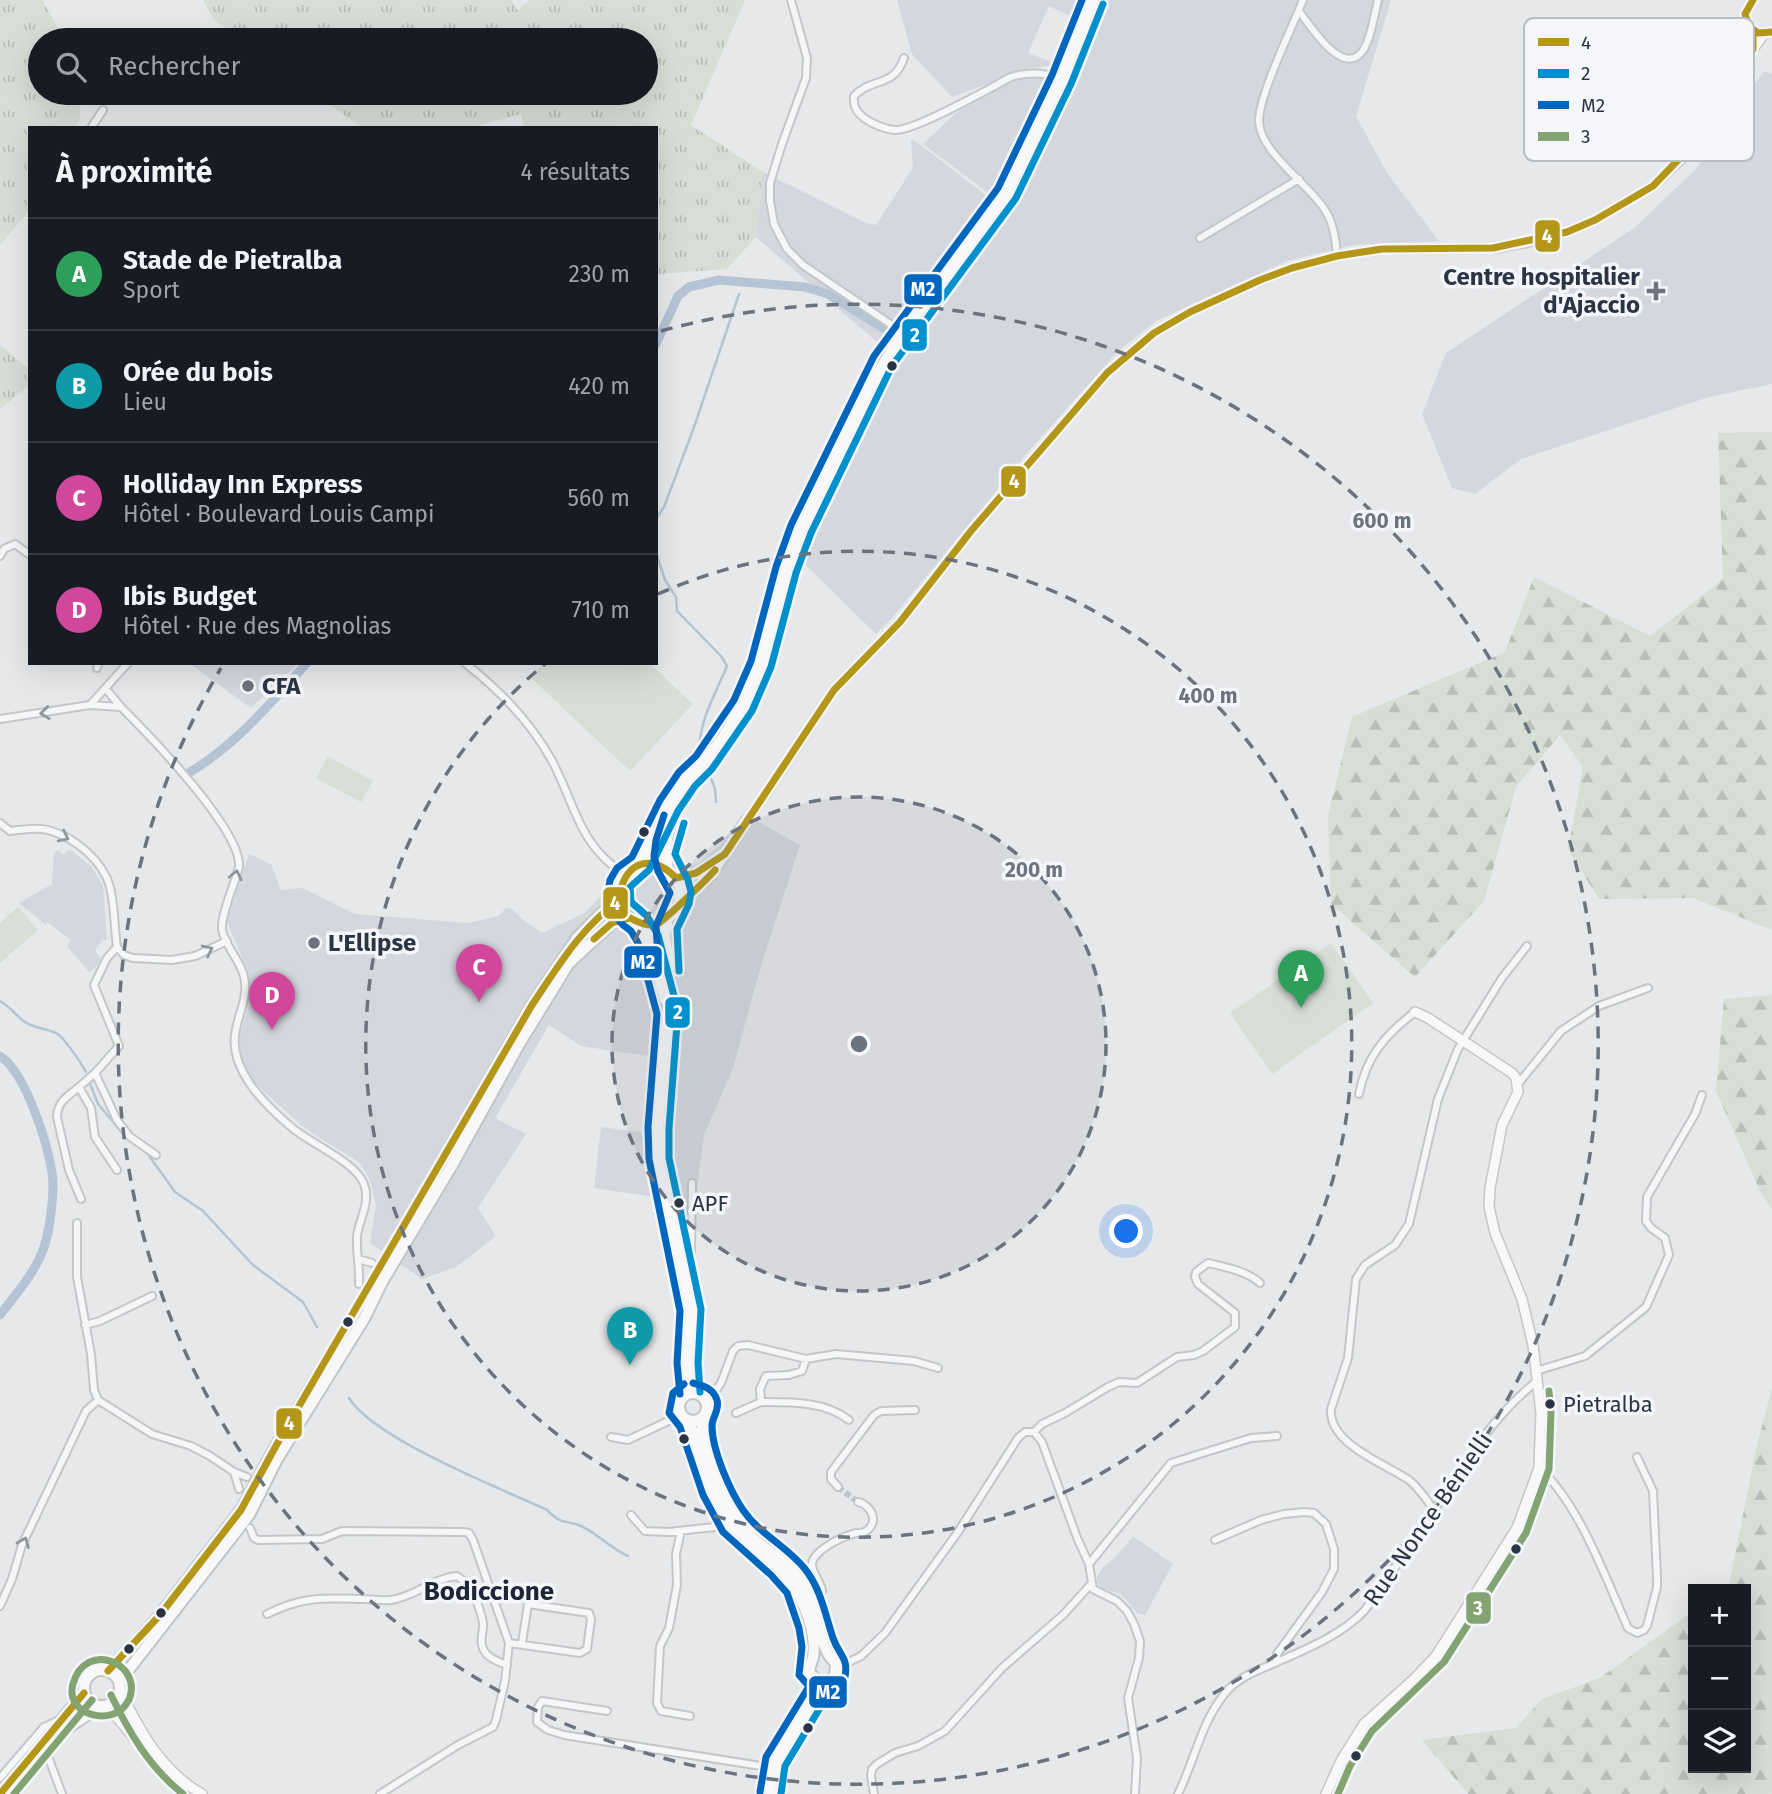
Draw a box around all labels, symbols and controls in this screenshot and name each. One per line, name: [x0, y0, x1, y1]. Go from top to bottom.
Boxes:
legend: [1524, 18, 1754, 161]
search box: [28, 28, 658, 105]
text: 4: [1581, 31, 1591, 54]
icon: search: [52, 48, 90, 86]
text: Rechercher: [108, 51, 240, 82]
text: 2: [1581, 62, 1590, 85]
text: M2: [1581, 94, 1605, 117]
text: 3: [1581, 125, 1590, 148]
text: À proximité: [56, 154, 212, 190]
text: 4 résultats: [520, 158, 630, 186]
line badge: 4: [1534, 219, 1561, 253]
text: 4: [1542, 225, 1553, 248]
text: Stade de Pietralba: [123, 245, 342, 276]
text: A: [72, 260, 86, 288]
text: 230 m: [569, 260, 630, 288]
place label: Centre hospitalier d'Ajaccio: [1443, 263, 1640, 319]
line badge: M2: [903, 273, 943, 306]
text: Sport: [123, 276, 180, 304]
text: M2: [911, 278, 936, 301]
marker: Centre hospitalier d'Ajaccio: [1646, 281, 1666, 301]
line badge: 2: [901, 318, 928, 352]
text: 2: [910, 324, 920, 347]
text: Orée du bois: [123, 357, 273, 388]
unlabelled marker: [885, 359, 899, 373]
text: B: [72, 372, 86, 400]
text: 420 m: [568, 372, 630, 400]
text: Lieu: [123, 388, 167, 416]
line badge: 4: [1000, 465, 1027, 498]
text: Holliday Inn Express: [123, 469, 363, 500]
text: 4: [1009, 470, 1020, 493]
text: C: [72, 484, 86, 512]
text: 560 m: [568, 484, 630, 512]
text: Hôtel · Boulevard Louis Campi: [123, 500, 434, 528]
text: 600 m: [1352, 508, 1412, 534]
text: Ibis Budget: [123, 581, 257, 612]
text: D: [72, 596, 86, 624]
text: 710 m: [572, 596, 630, 624]
text: Hôtel · Rue des Magnolias: [123, 612, 391, 640]
place label: CFA: [262, 672, 301, 700]
marker: CFA: [240, 678, 256, 694]
text: 400 m: [1178, 683, 1238, 709]
one-way arrow: [39, 705, 51, 720]
unlabelled marker: [637, 825, 651, 839]
one-way arrow: [57, 829, 69, 843]
text: 200 m: [1005, 857, 1063, 883]
one-way arrow: [228, 870, 243, 882]
line badge: 4: [602, 886, 629, 920]
text: 4: [610, 892, 621, 915]
place label: L'Ellipse: [328, 929, 416, 957]
marker: L'Ellipse: [306, 935, 322, 951]
one-way arrow: [201, 944, 213, 958]
pin: C: [456, 944, 502, 1002]
line badge: M2: [623, 945, 663, 979]
pin: A: [1278, 950, 1324, 1008]
text: M2: [631, 951, 656, 974]
pin: D: [249, 972, 295, 1030]
line badge: 2: [664, 996, 691, 1029]
text: 2: [673, 1001, 683, 1024]
centre of rings: [847, 1032, 871, 1056]
place label: APF: [692, 1190, 728, 1217]
marker: APF: [672, 1196, 686, 1210]
your location: [1109, 1214, 1143, 1248]
pin: B: [607, 1307, 653, 1365]
unlabelled marker: [341, 1315, 355, 1329]
place label: Pietralba: [1563, 1391, 1653, 1418]
marker: Pietralba: [1543, 1397, 1557, 1411]
line badge: 4: [275, 1407, 303, 1440]
text: 4: [284, 1412, 295, 1435]
street label: Rue Nonce Bénielli: [1358, 1427, 1498, 1611]
unlabelled marker: [677, 1432, 691, 1446]
one-way arrow: [16, 1537, 30, 1549]
unlabelled marker: [1509, 1542, 1523, 1556]
district label: Bodiccione: [424, 1576, 554, 1607]
map controls: [1688, 1584, 1751, 1773]
button: +: [1688, 1584, 1751, 1647]
line badge: 3: [1465, 1591, 1492, 1625]
text: 3: [1472, 1597, 1483, 1620]
unlabelled marker: [154, 1606, 168, 1620]
unlabelled marker: [122, 1642, 136, 1656]
button: −: [1688, 1647, 1751, 1710]
line badge: M2: [808, 1675, 848, 1709]
text: M2: [816, 1681, 841, 1704]
button: layers: [1688, 1710, 1751, 1773]
unlabelled marker: [801, 1721, 815, 1735]
unlabelled marker: [1349, 1749, 1363, 1763]

